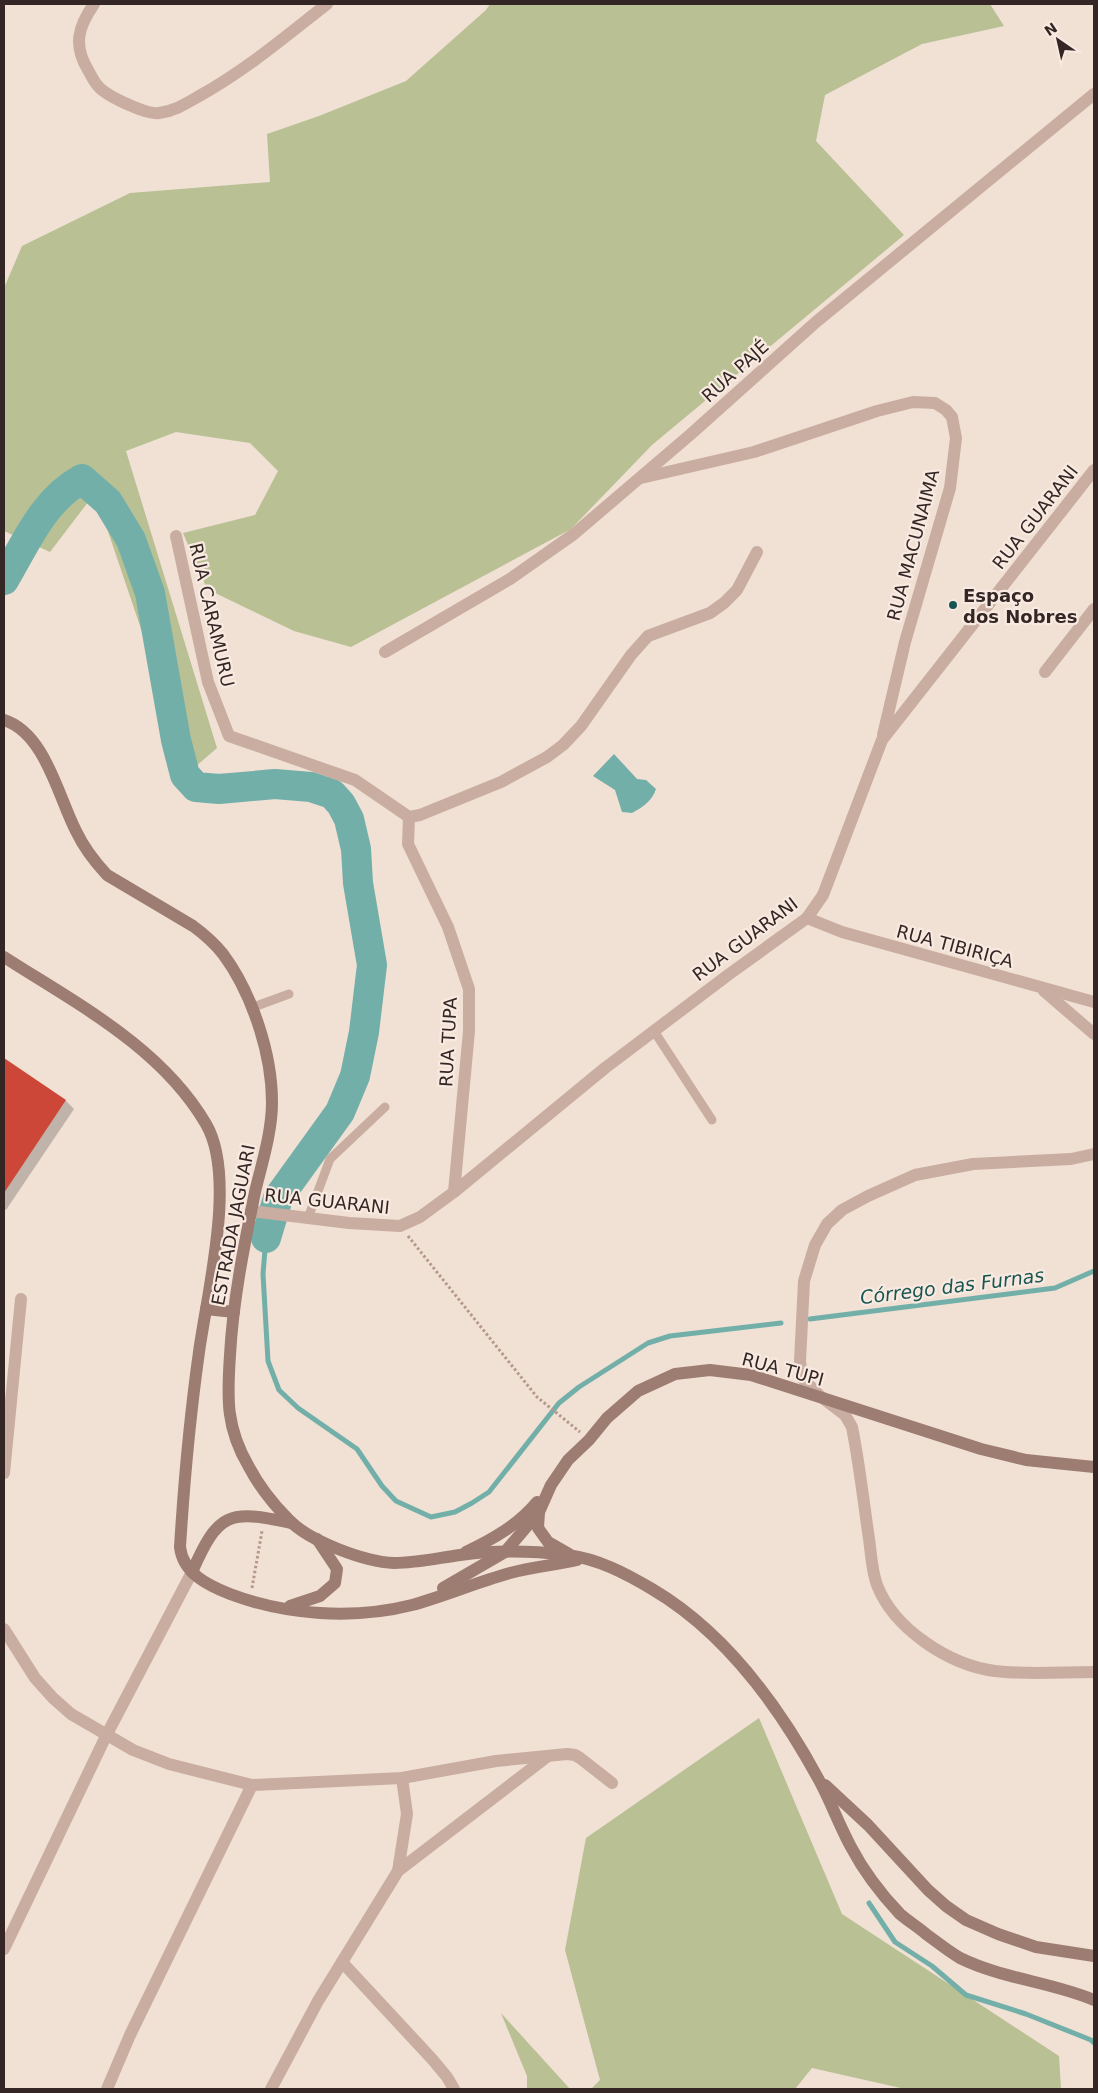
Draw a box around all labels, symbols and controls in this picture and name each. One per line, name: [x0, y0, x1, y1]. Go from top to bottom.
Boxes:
north arrow: [1033, 15, 1083, 65]
text: N: [1041, 19, 1060, 39]
street label: RUA PAJÉ: [697, 336, 773, 406]
street label: RUA GUARANI: [988, 461, 1082, 573]
street label: RUA MACUNAIMA: [883, 466, 943, 623]
street label: RUA CARAMURU: [185, 541, 239, 689]
place label: Espaço dos Nobres: [963, 585, 1077, 627]
marker: Espaço dos Nobres: [947, 599, 959, 611]
street label: RUA GUARANI: [688, 893, 802, 985]
street label: RUA TIBIRIÇA: [894, 920, 1017, 972]
street label: RUA TUPA: [435, 996, 461, 1087]
street label: ESTRADA JAGUARI: [207, 1143, 259, 1307]
street label: RUA GUARANI: [263, 1184, 391, 1218]
water label: Córrego das Furnas: [859, 1264, 1045, 1308]
street label: RUA TUPI: [740, 1348, 826, 1390]

